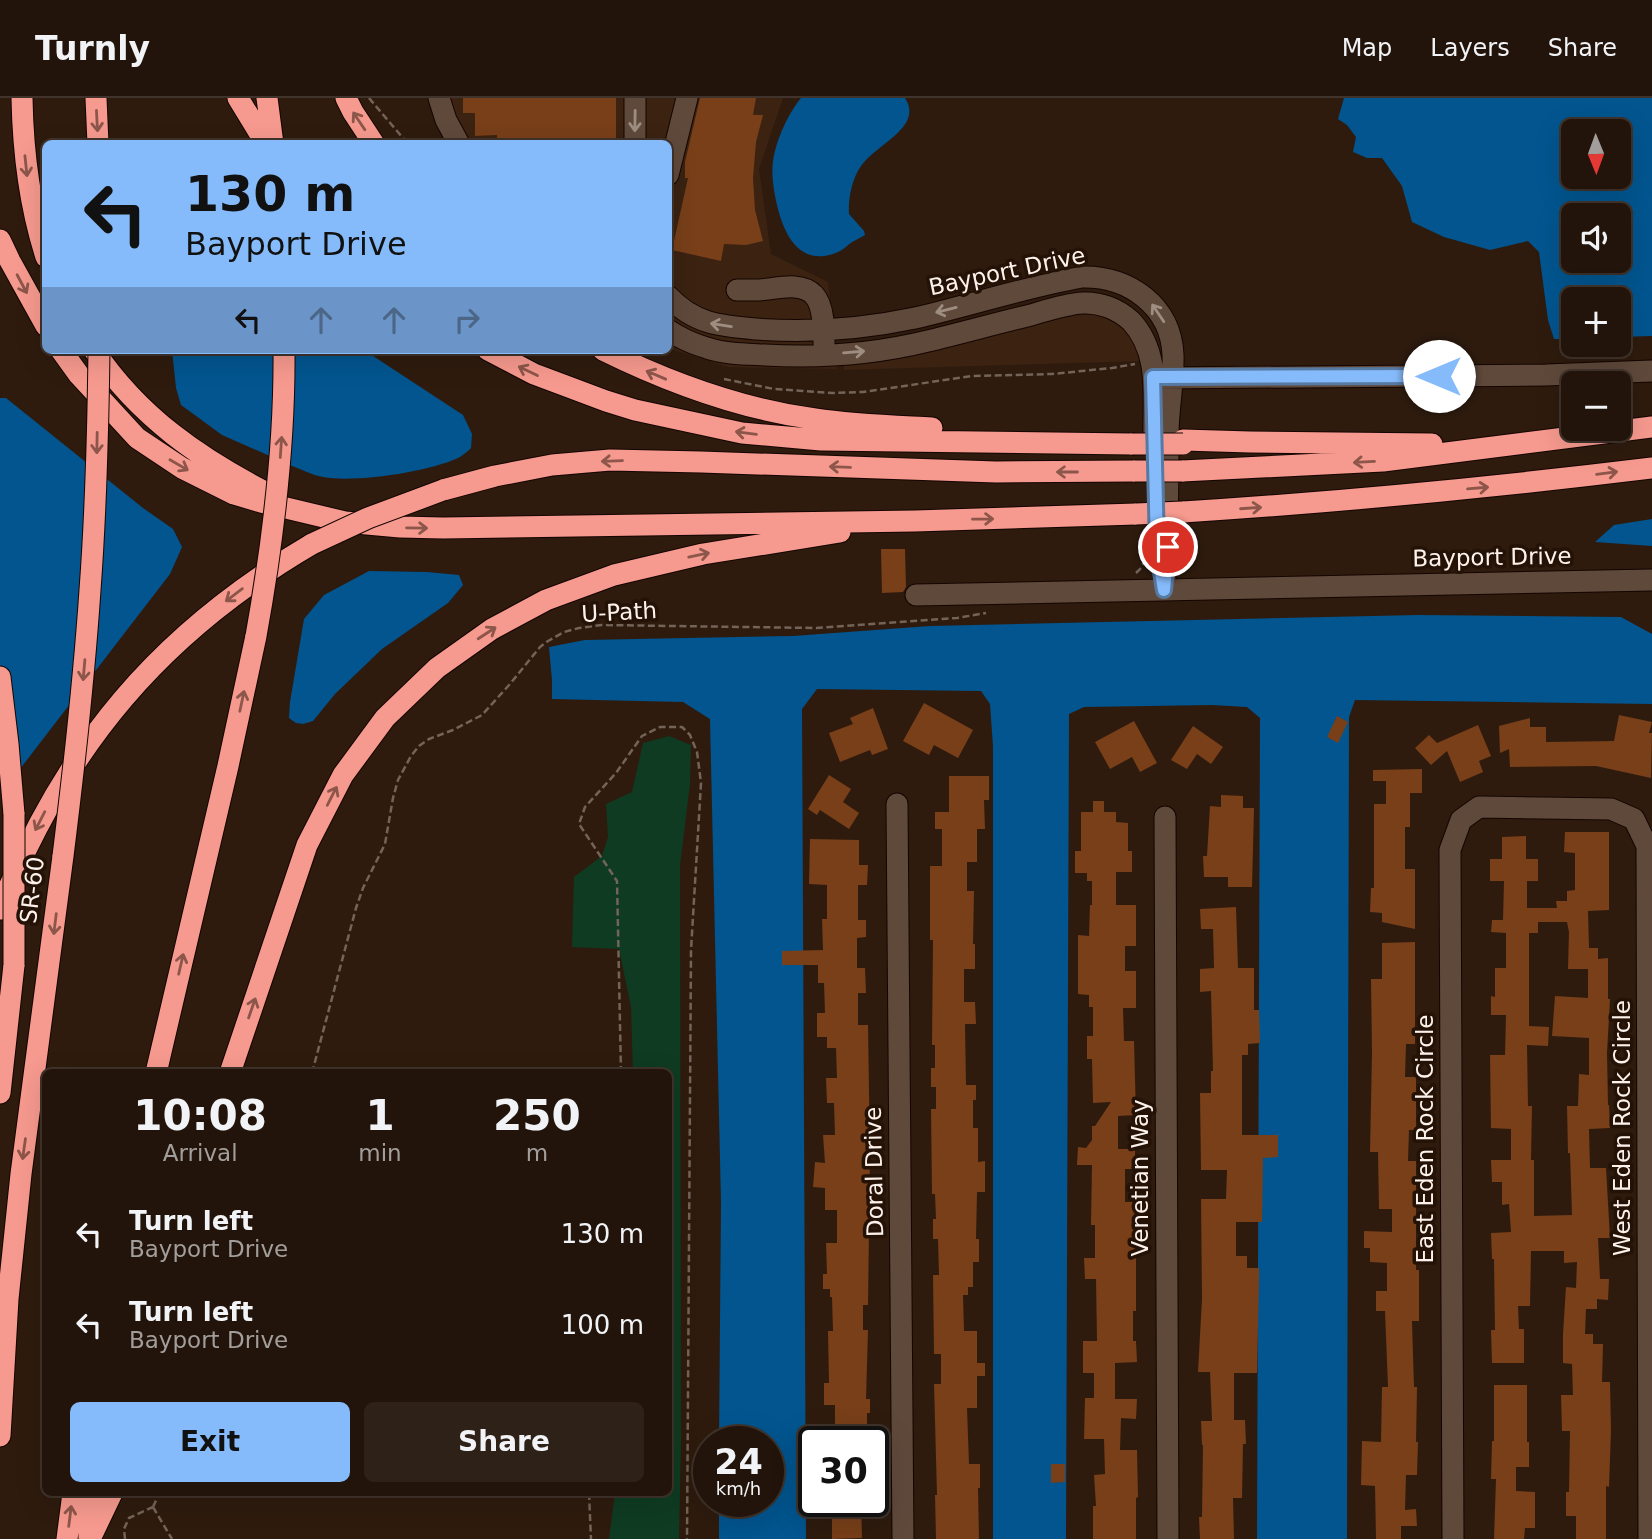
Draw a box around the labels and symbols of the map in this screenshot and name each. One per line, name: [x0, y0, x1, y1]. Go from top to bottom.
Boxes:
one-way arrow: [90, 109, 103, 132]
one-way arrow: [628, 109, 642, 132]
one-way arrow: [352, 112, 366, 131]
north arrow: [1561, 119, 1631, 189]
one-way arrow: [19, 154, 32, 177]
street label: Bayport Drive: [926, 242, 1088, 300]
one-way arrow: [15, 273, 29, 293]
one-way arrow: [936, 304, 958, 317]
one-way arrow: [1151, 304, 1165, 323]
one-way arrow: [710, 318, 733, 331]
position arrow: [1402, 339, 1476, 413]
one-way arrow: [842, 346, 865, 359]
one-way arrow: [518, 363, 539, 377]
one-way arrow: [646, 367, 667, 380]
one-way arrow: [735, 427, 758, 440]
one-way arrow: [91, 431, 104, 454]
one-way arrow: [274, 436, 287, 459]
one-way arrow: [601, 454, 624, 467]
one-way arrow: [1353, 456, 1376, 469]
one-way arrow: [168, 458, 188, 472]
one-way arrow: [828, 461, 851, 474]
one-way arrow: [1056, 465, 1079, 479]
one-way arrow: [1595, 467, 1618, 480]
one-way arrow: [1466, 481, 1489, 494]
one-way arrow: [1240, 501, 1262, 514]
one-way arrow: [971, 512, 994, 526]
pin: [1138, 517, 1198, 577]
one-way arrow: [405, 521, 428, 534]
street label: Bayport Drive: [1412, 543, 1572, 571]
one-way arrow: [687, 547, 710, 561]
one-way arrow: [225, 587, 244, 602]
street label: U-Path: [581, 597, 657, 627]
one-way arrow: [477, 626, 496, 640]
one-way arrow: [77, 658, 90, 681]
one-way arrow: [236, 690, 249, 713]
one-way arrow: [326, 786, 340, 807]
one-way arrow: [33, 810, 46, 831]
street label: SR-60: [15, 855, 49, 925]
one-way arrow: [48, 912, 61, 935]
one-way arrow: [176, 953, 189, 975]
one-way arrow: [246, 997, 259, 1019]
street label: West Eden Rock Circle: [1609, 1000, 1635, 1256]
street label: East Eden Rock Circle: [1412, 1015, 1438, 1264]
street label: Venetian Way: [1127, 1099, 1153, 1257]
street label: Doral Drive: [860, 1107, 888, 1237]
one-way arrow: [17, 1138, 30, 1160]
speed limit sign: 30: [798, 1426, 889, 1517]
one-way arrow: [63, 1505, 76, 1528]

